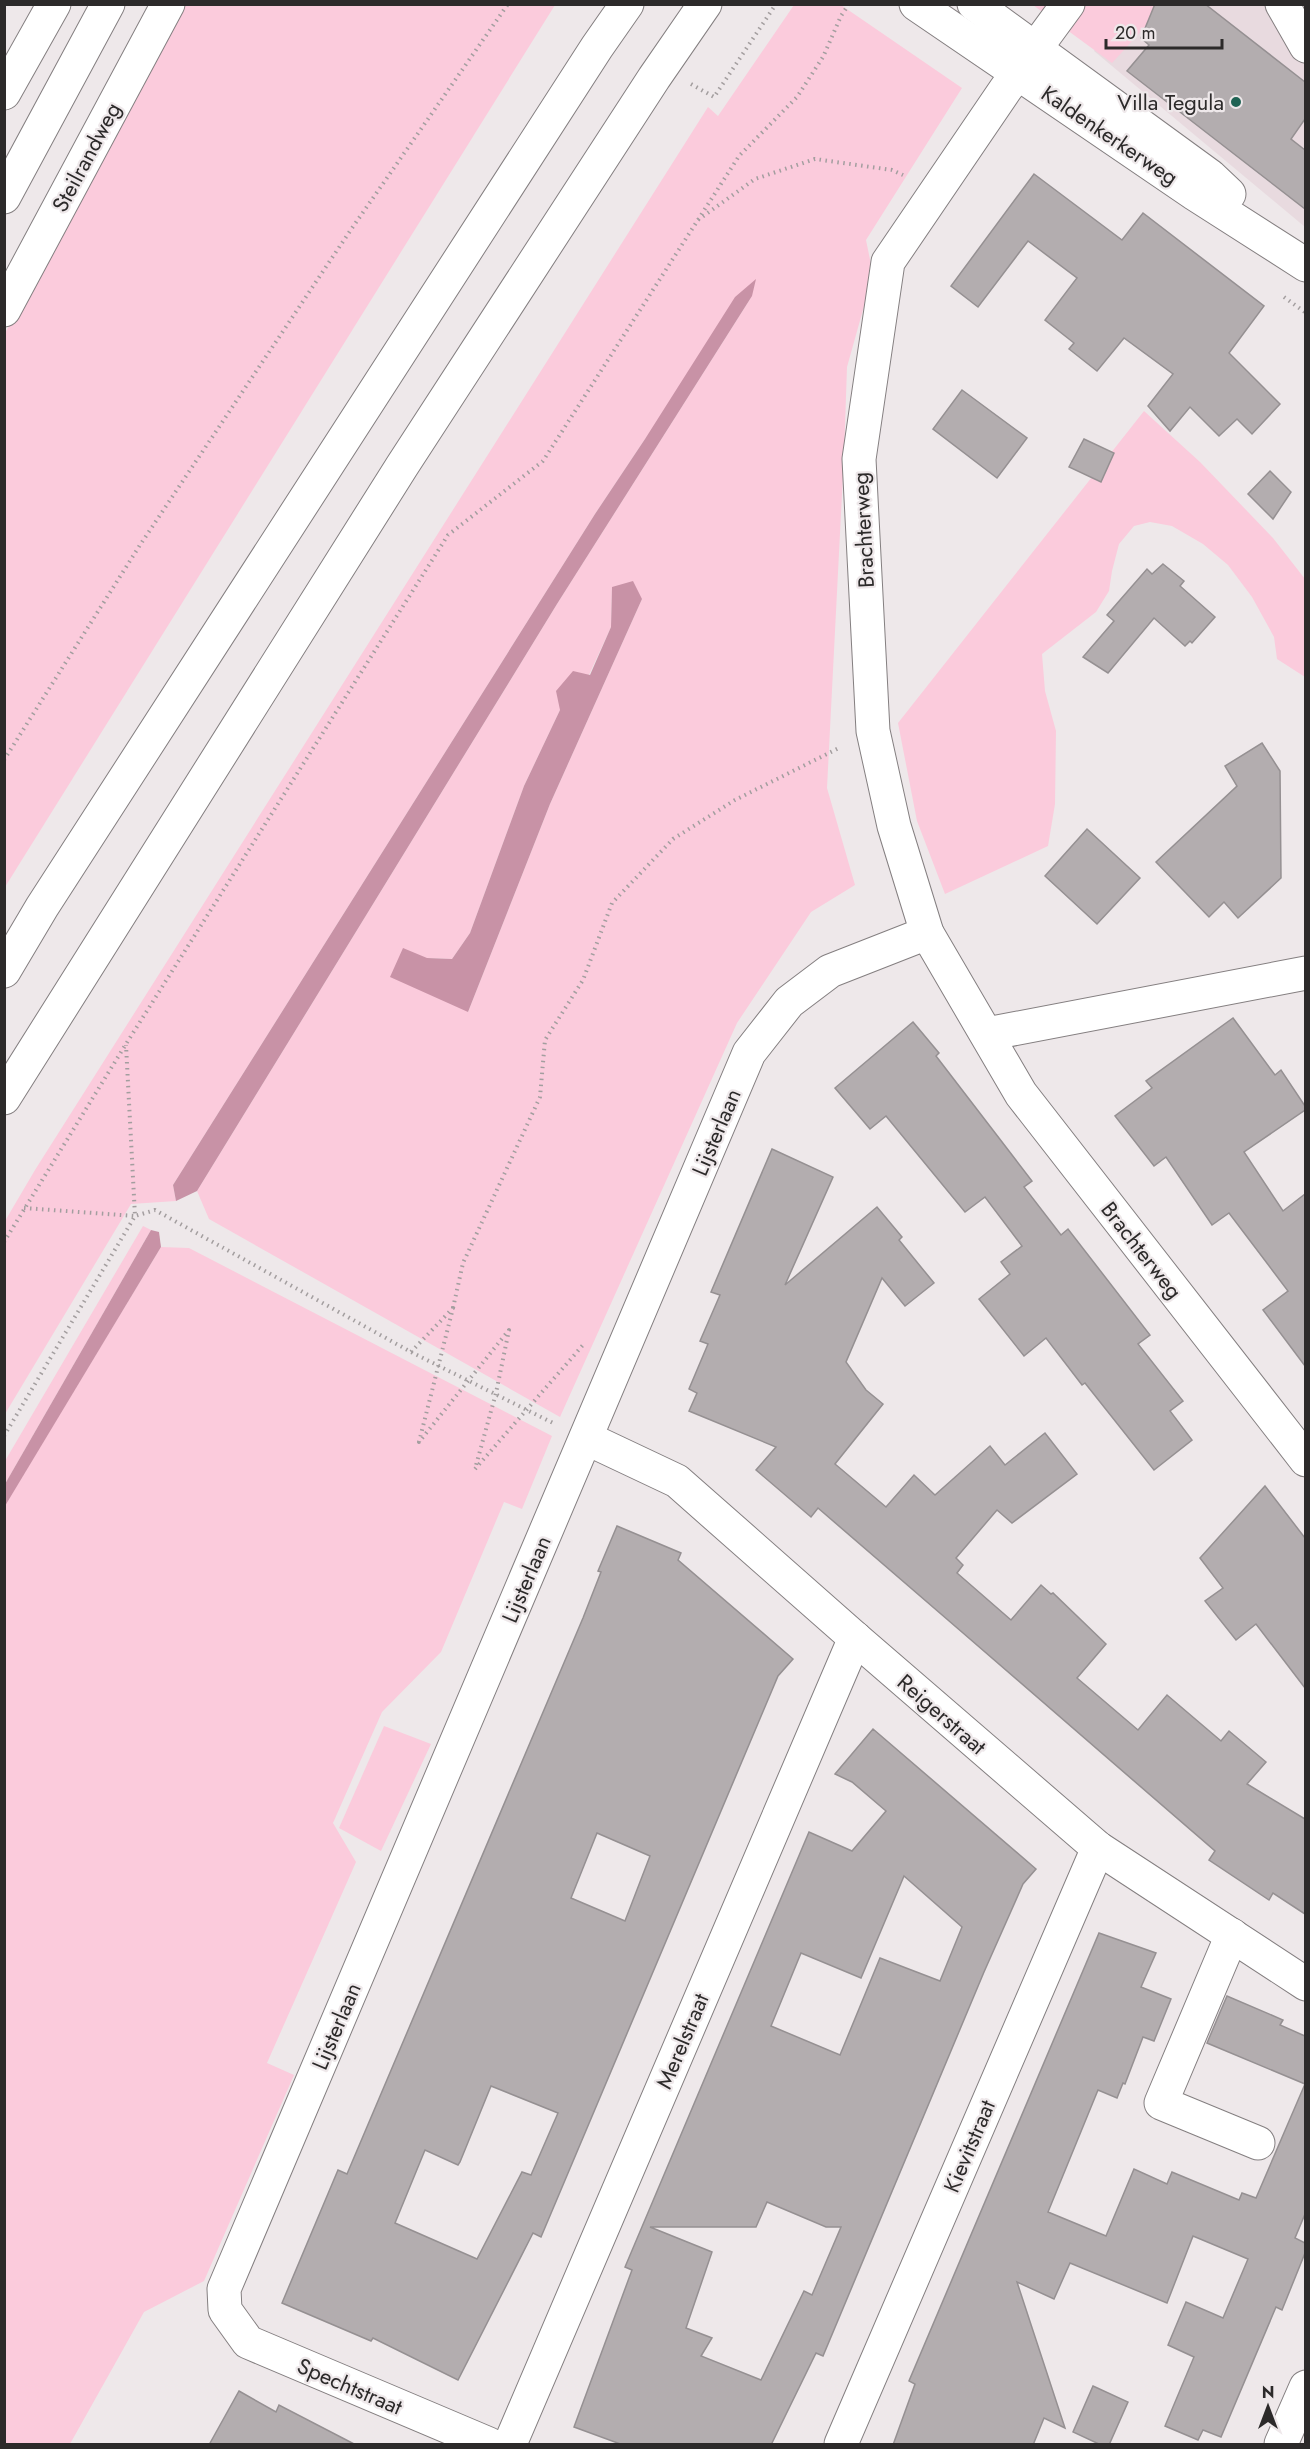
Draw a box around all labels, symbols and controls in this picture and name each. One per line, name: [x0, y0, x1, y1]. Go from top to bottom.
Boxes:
scale bar: [1106, 12, 1222, 50]
text: 20 m: [1115, 20, 1155, 46]
street label: Kaldenkerkerweg: [1035, 77, 1185, 193]
place label: Villa Tegula: [1117, 86, 1224, 118]
marker: Villa Tegula: [1229, 95, 1243, 109]
street label: Steilrandweg: [44, 96, 128, 218]
street label: Brachterweg: [844, 471, 882, 589]
street label: Lijsterlaan: [683, 1083, 749, 1181]
street label: Brachterweg: [1094, 1195, 1190, 1305]
street label: Lijsterlaan: [493, 1530, 559, 1628]
street label: Reigerstraat: [890, 1666, 994, 1762]
street label: Lijsterlaan: [303, 1977, 369, 2075]
street label: Merelstraat: [648, 1988, 717, 2094]
street label: Kievitstraat: [935, 2094, 1003, 2197]
street label: Spechtstraat: [292, 2350, 408, 2423]
north arrow: [1238, 2377, 1298, 2437]
text: N: [1262, 2381, 1274, 2404]

